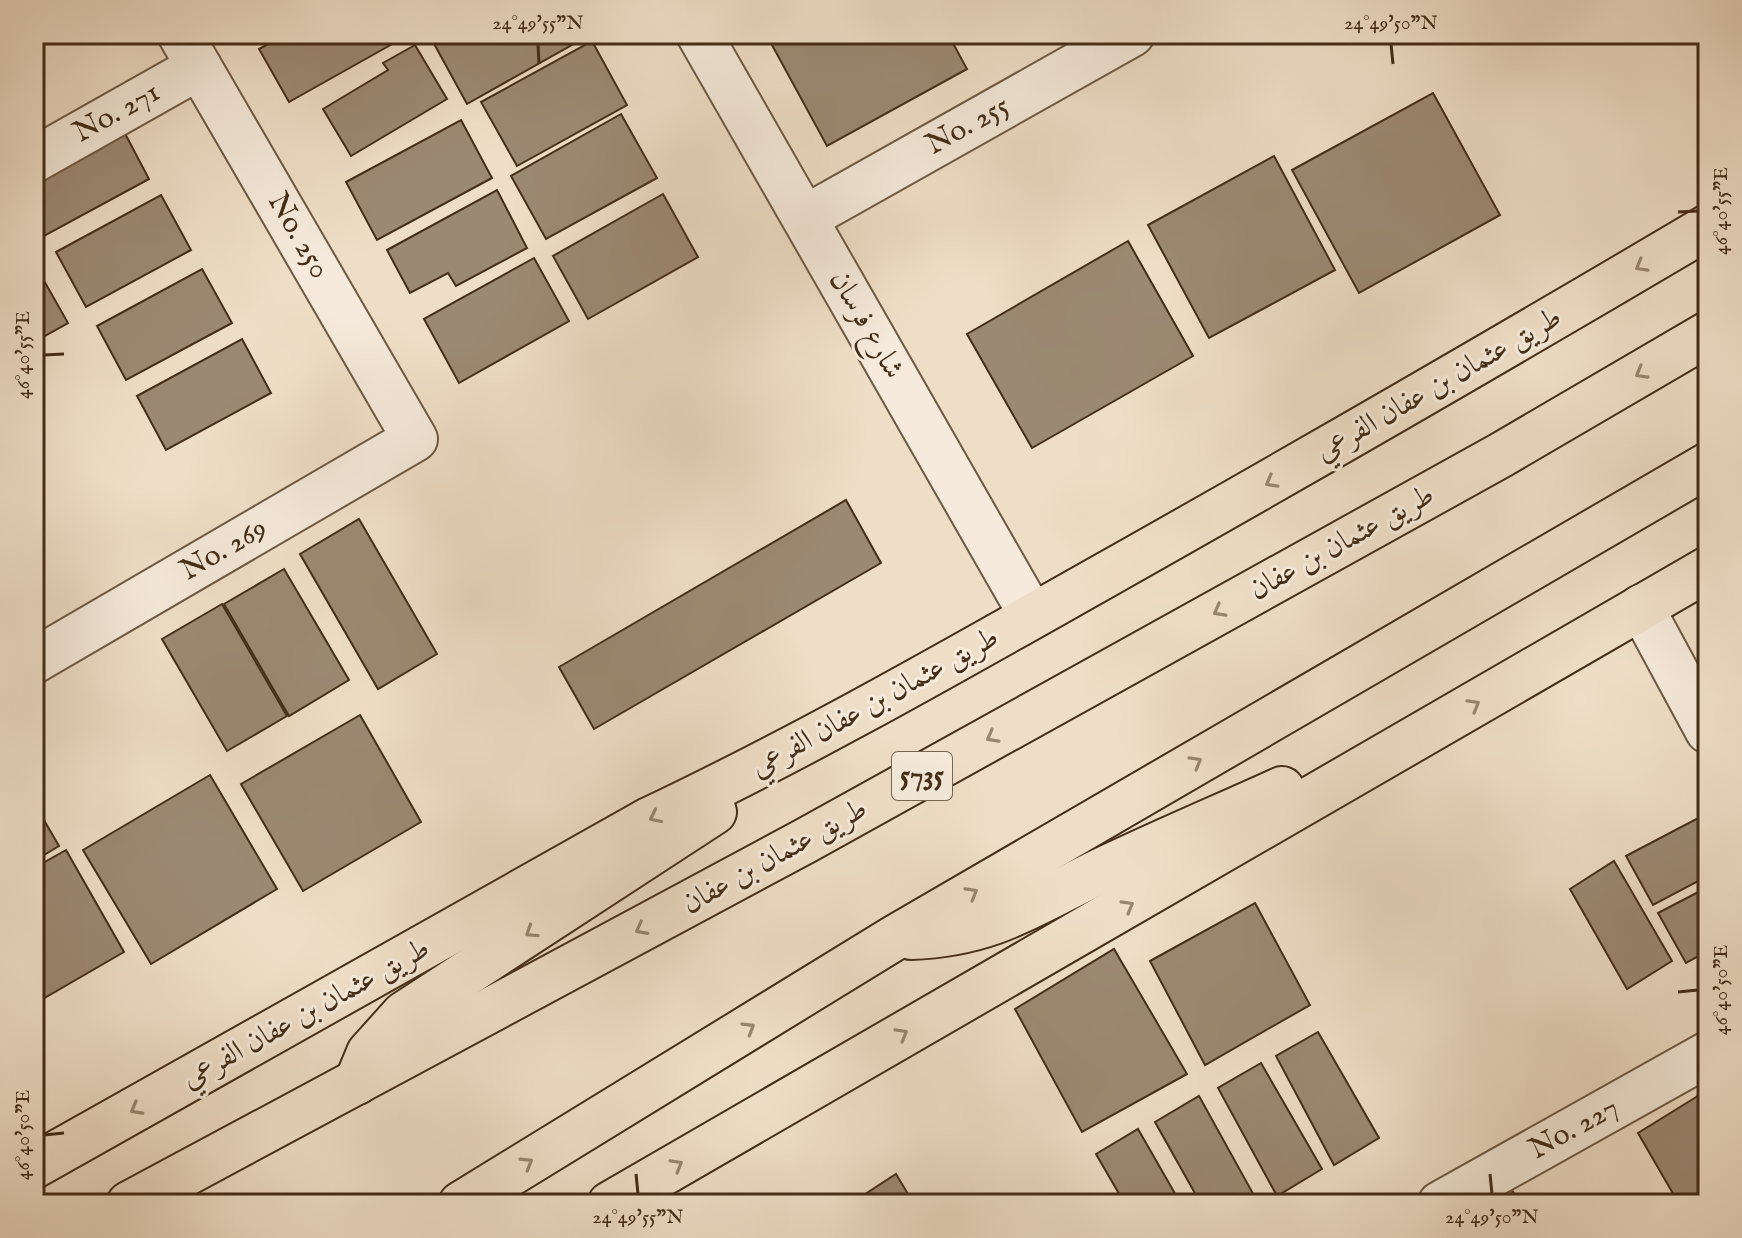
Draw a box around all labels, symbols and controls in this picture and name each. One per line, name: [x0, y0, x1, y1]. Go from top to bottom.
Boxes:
text: 24°49'55"N: [492, 11, 584, 36]
text: 24°49'50"N: [1344, 11, 1438, 36]
street label: No. 271: [67, 74, 167, 152]
street label: No. 255: [919, 88, 1017, 164]
text: 46°40'55"E: [1709, 167, 1734, 255]
street label: No. 250: [258, 186, 338, 286]
one-way arrow: [1635, 257, 1650, 272]
street label: شارع فرسان: [816, 264, 912, 388]
street label: طريق عثمان بن عفان الفرعي: [1309, 299, 1570, 474]
text: 46°40'55"E: [11, 311, 36, 399]
one-way arrow: [1635, 363, 1650, 379]
one-way arrow: [1265, 472, 1280, 488]
street label: طريق عثمان بن عفان: [1243, 476, 1441, 610]
street label: No. 269: [174, 510, 274, 590]
one-way arrow: [1213, 601, 1228, 617]
street label: طريق عثمان بن عفان الفرعي: [744, 619, 1007, 790]
one-way arrow: [1465, 699, 1480, 714]
one-way arrow: [986, 728, 1000, 743]
road number: 5735: [892, 752, 952, 800]
one-way arrow: [1187, 756, 1202, 772]
street label: طريق عثمان بن عفان: [676, 790, 874, 924]
one-way arrow: [649, 807, 664, 823]
one-way arrow: [963, 887, 978, 903]
one-way arrow: [1119, 900, 1134, 916]
one-way arrow: [635, 920, 649, 935]
one-way arrow: [525, 923, 540, 938]
street label: طريق عثمان بن عفان الفرعي: [175, 930, 438, 1101]
text: 46°40'50"E: [1709, 945, 1734, 1035]
one-way arrow: [740, 1022, 755, 1037]
one-way arrow: [893, 1028, 908, 1044]
street label: No. 227: [1523, 1089, 1625, 1169]
text: 46°40'50"E: [11, 1090, 36, 1180]
one-way arrow: [130, 1099, 144, 1115]
one-way arrow: [518, 1158, 533, 1173]
one-way arrow: [668, 1159, 683, 1175]
text: 24°49'55"N: [592, 1205, 684, 1230]
text: 24°49'50"N: [1445, 1205, 1539, 1230]

